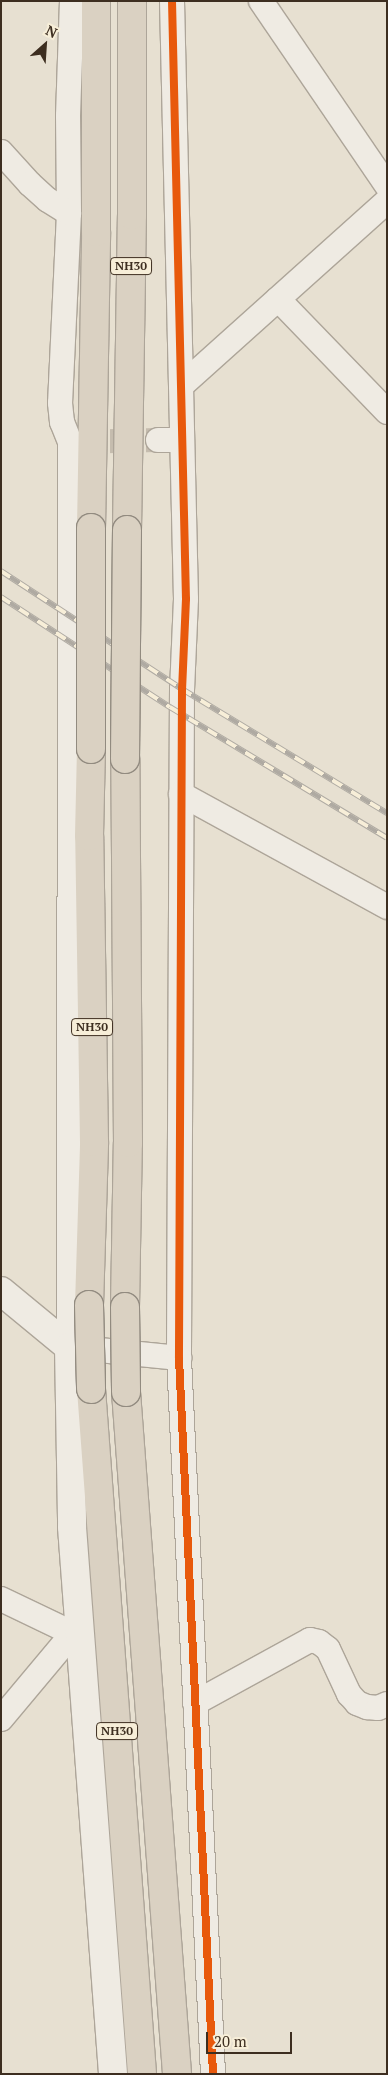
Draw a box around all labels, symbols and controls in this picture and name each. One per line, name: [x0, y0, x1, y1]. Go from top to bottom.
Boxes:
north arrow: [20, 20, 70, 70]
text: N: [43, 20, 61, 42]
road number: NH30: [110, 256, 152, 276]
road number: NH30: [71, 1018, 113, 1036]
road number: NH30: [96, 1722, 138, 1740]
scale bar: [208, 2022, 294, 2054]
text: 20 m: [214, 2031, 247, 2051]

